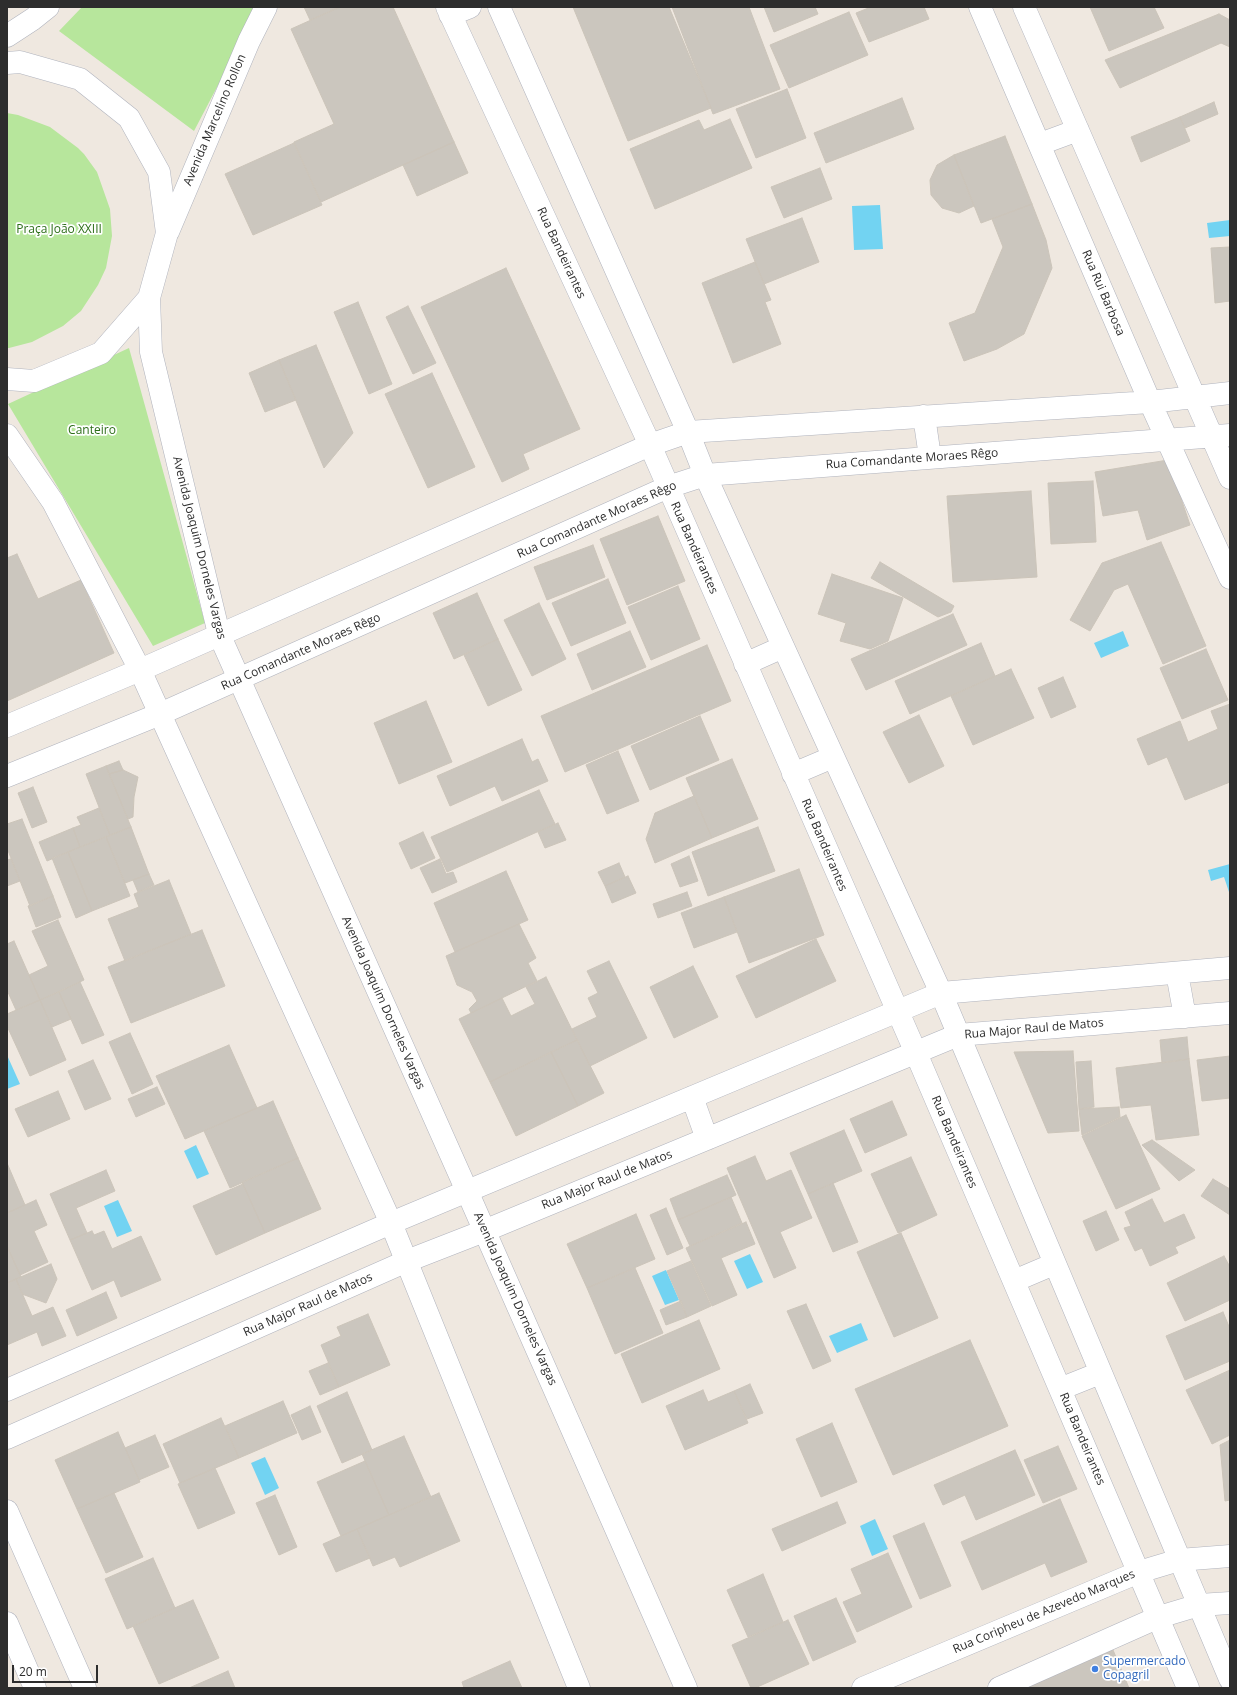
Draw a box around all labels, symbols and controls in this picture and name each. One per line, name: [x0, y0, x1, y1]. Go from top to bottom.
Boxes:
street label: Avenida Marcelino Rollon: [181, 52, 249, 188]
street label: Rua Bandeirantes: [534, 205, 588, 301]
park label: Praça João XXIII: [16, 223, 102, 237]
street label: Rua Rui Barbosa: [1078, 248, 1128, 338]
park label: Canteiro: [68, 424, 116, 438]
street label: Rua Comandante Moraes Rêgo: [825, 446, 999, 472]
street label: Avenida Joaquim Dorneles Vargas: [169, 455, 229, 641]
street label: Rua Comandante Moraes Rêgo: [515, 478, 679, 562]
street label: Rua Bandeirantes: [667, 500, 721, 596]
street label: Rua Comandante Moraes Rêgo: [219, 610, 383, 694]
street label: Rua Bandeirantes: [798, 797, 850, 893]
street label: Avenida Joaquim Dorneles Vargas: [338, 914, 428, 1092]
street label: Rua Major Raul de Matos: [964, 1016, 1104, 1042]
street label: Rua Bandeirantes: [928, 1094, 980, 1190]
street label: Rua Major Raul de Matos: [540, 1147, 674, 1213]
street label: Avenida Joaquim Dorneles Vargas: [470, 1210, 560, 1388]
street label: Rua Major Raul de Matos: [241, 1270, 375, 1340]
street label: Rua Bandeirantes: [1056, 1391, 1108, 1487]
street label: Rua Coripheu de Azevedo Marques: [951, 1567, 1137, 1657]
place label: Supermercado Copagril: [1103, 1655, 1186, 1683]
scale bar: [14, 1657, 100, 1683]
text: 20 m: [19, 1663, 47, 1680]
marker: Supermercado Copagril: [1090, 1664, 1100, 1674]

